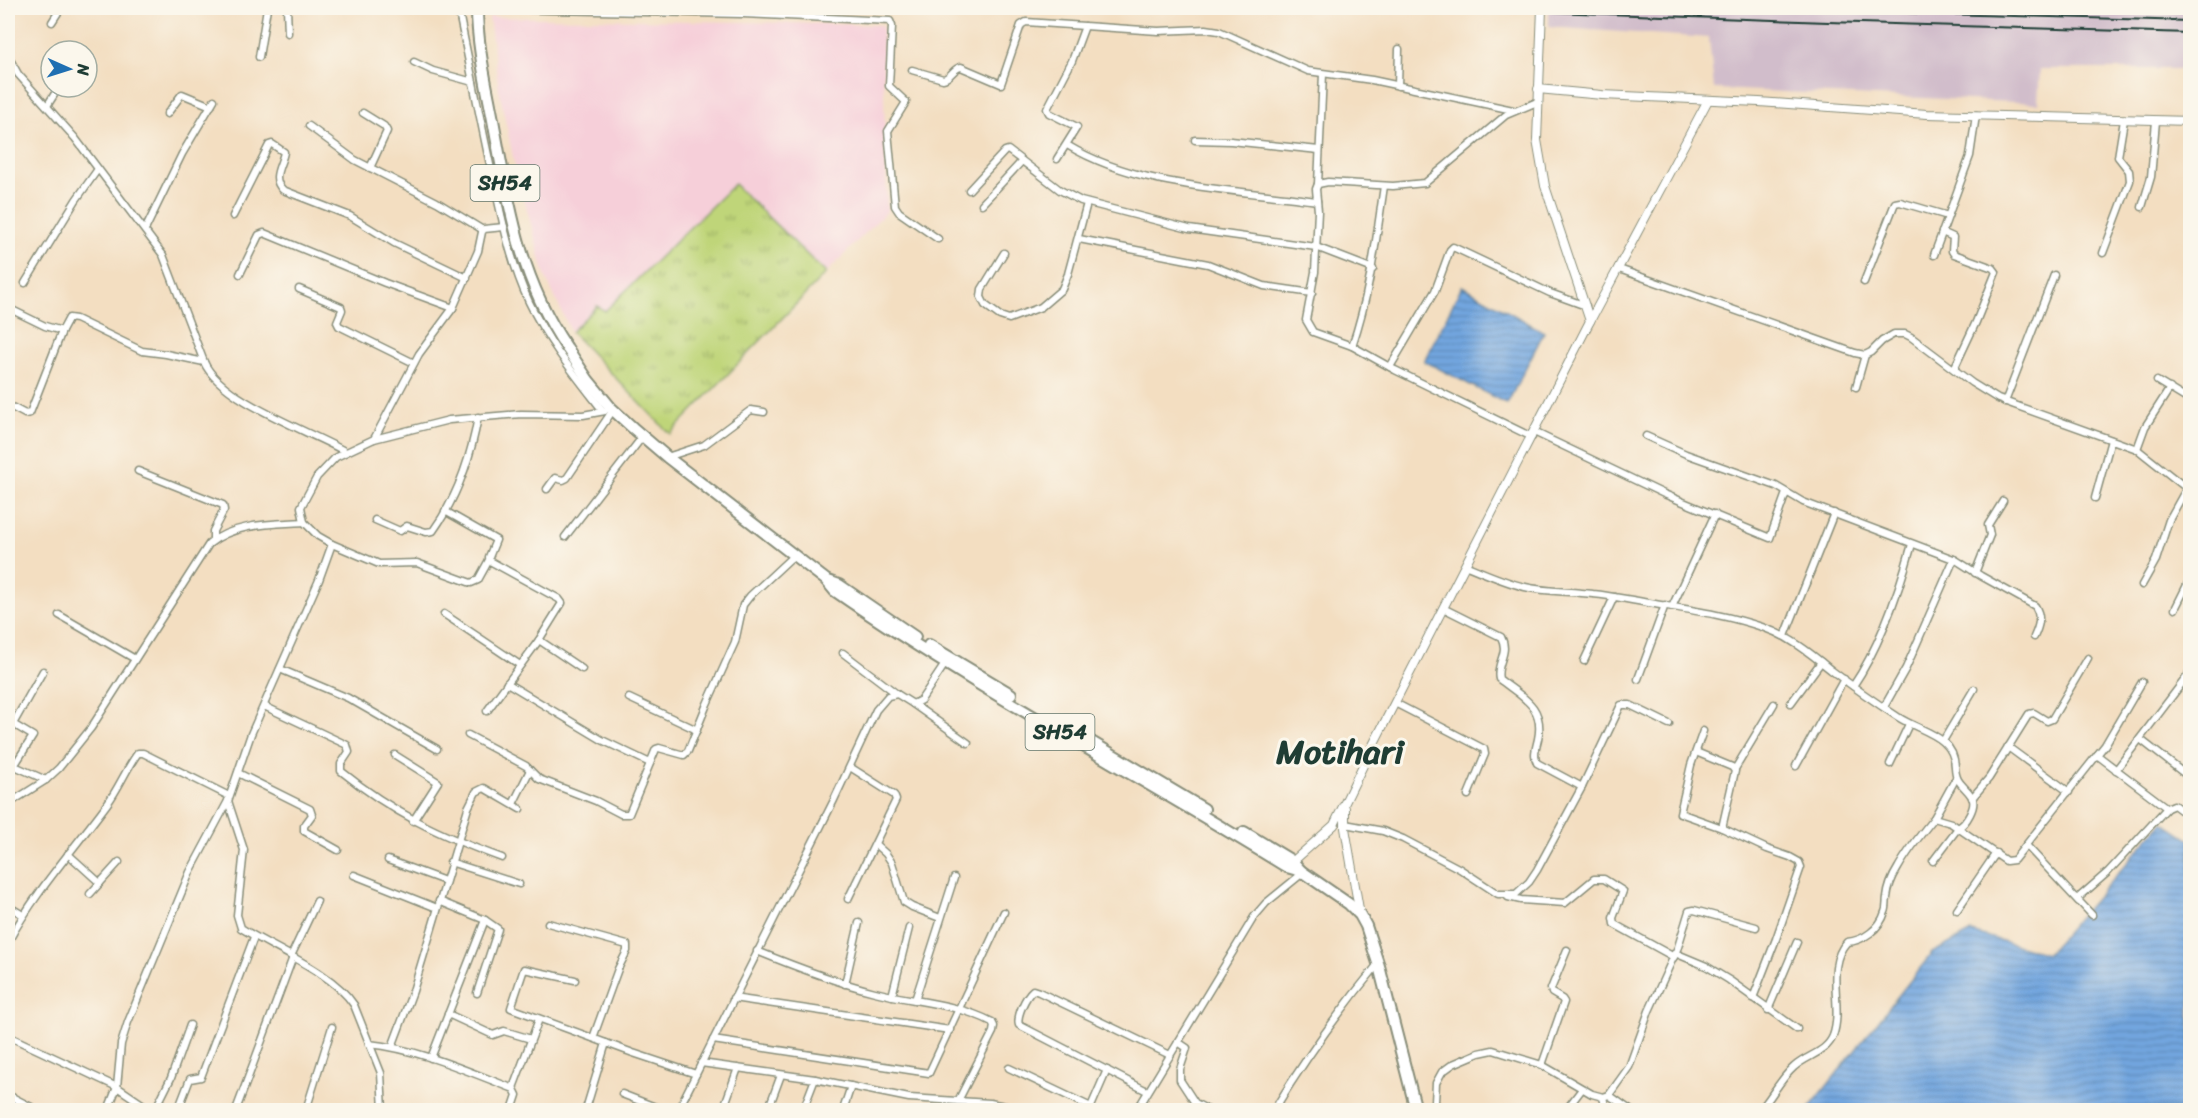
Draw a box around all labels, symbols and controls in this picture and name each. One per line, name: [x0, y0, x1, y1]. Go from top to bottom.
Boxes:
north arrow: [39, 39, 99, 99]
text: N: [69, 62, 98, 77]
road number: SH54: [470, 165, 540, 201]
road number: SH54: [1026, 714, 1094, 750]
district label: Motihari: [1275, 722, 1405, 782]

